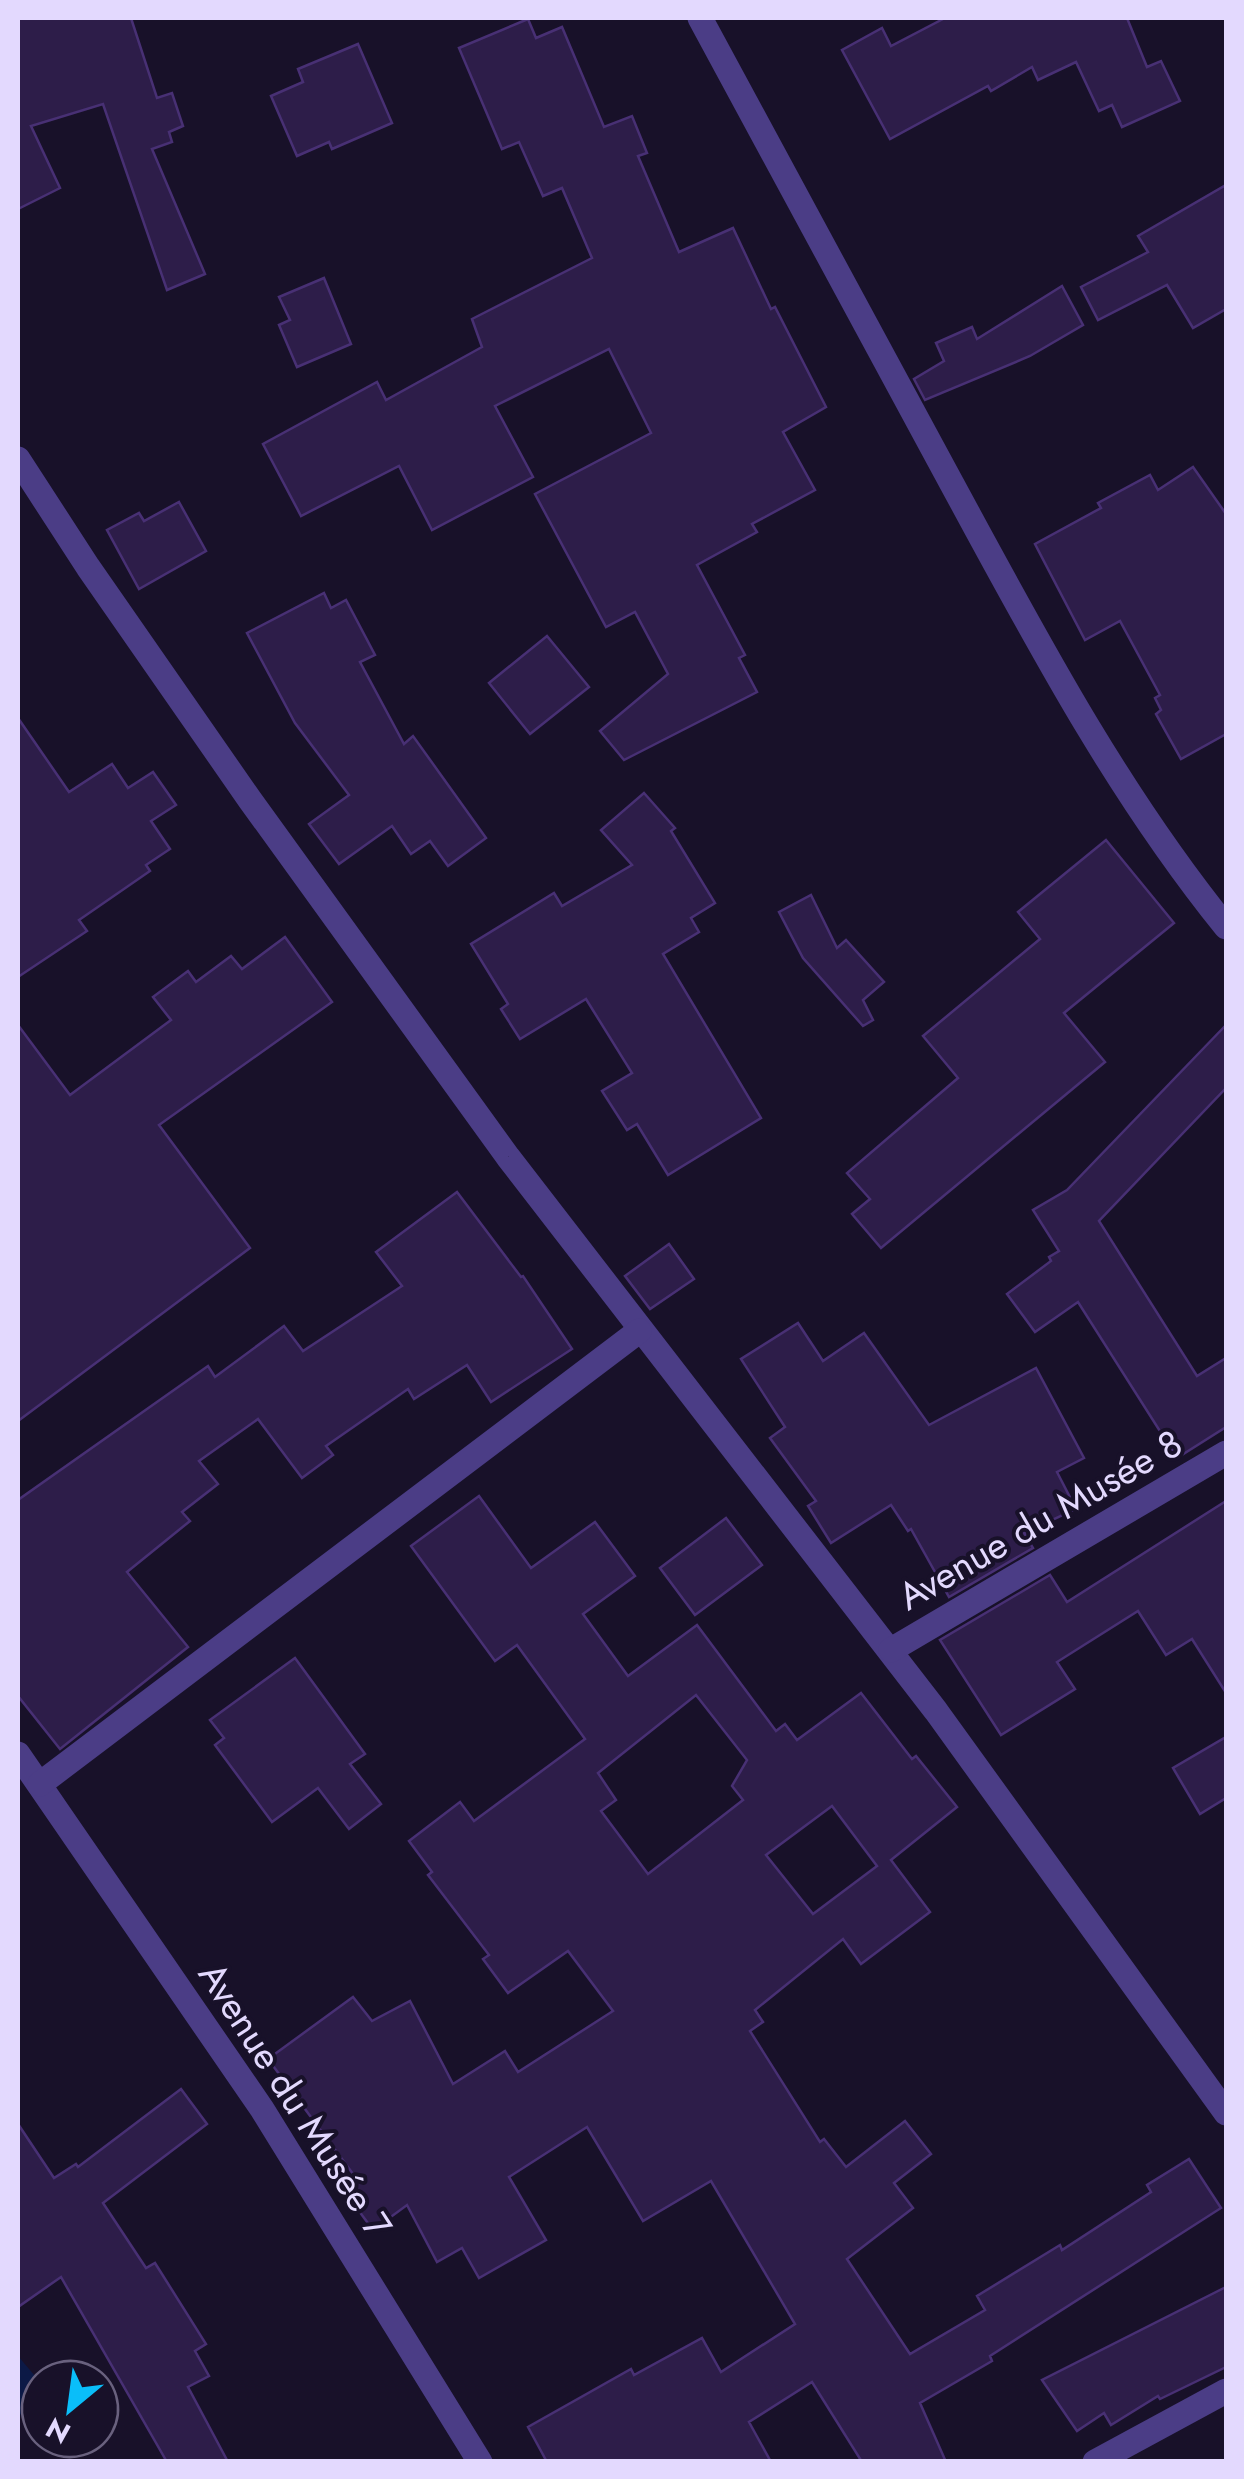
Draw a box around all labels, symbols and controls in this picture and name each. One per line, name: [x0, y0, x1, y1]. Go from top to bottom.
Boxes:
street label: Avenue du Musée 8: [887, 1416, 1192, 1623]
street label: Avenue du Musée 7: [185, 1951, 405, 2249]
north arrow: [20, 2359, 120, 2459]
text: N: [38, 2407, 78, 2454]

